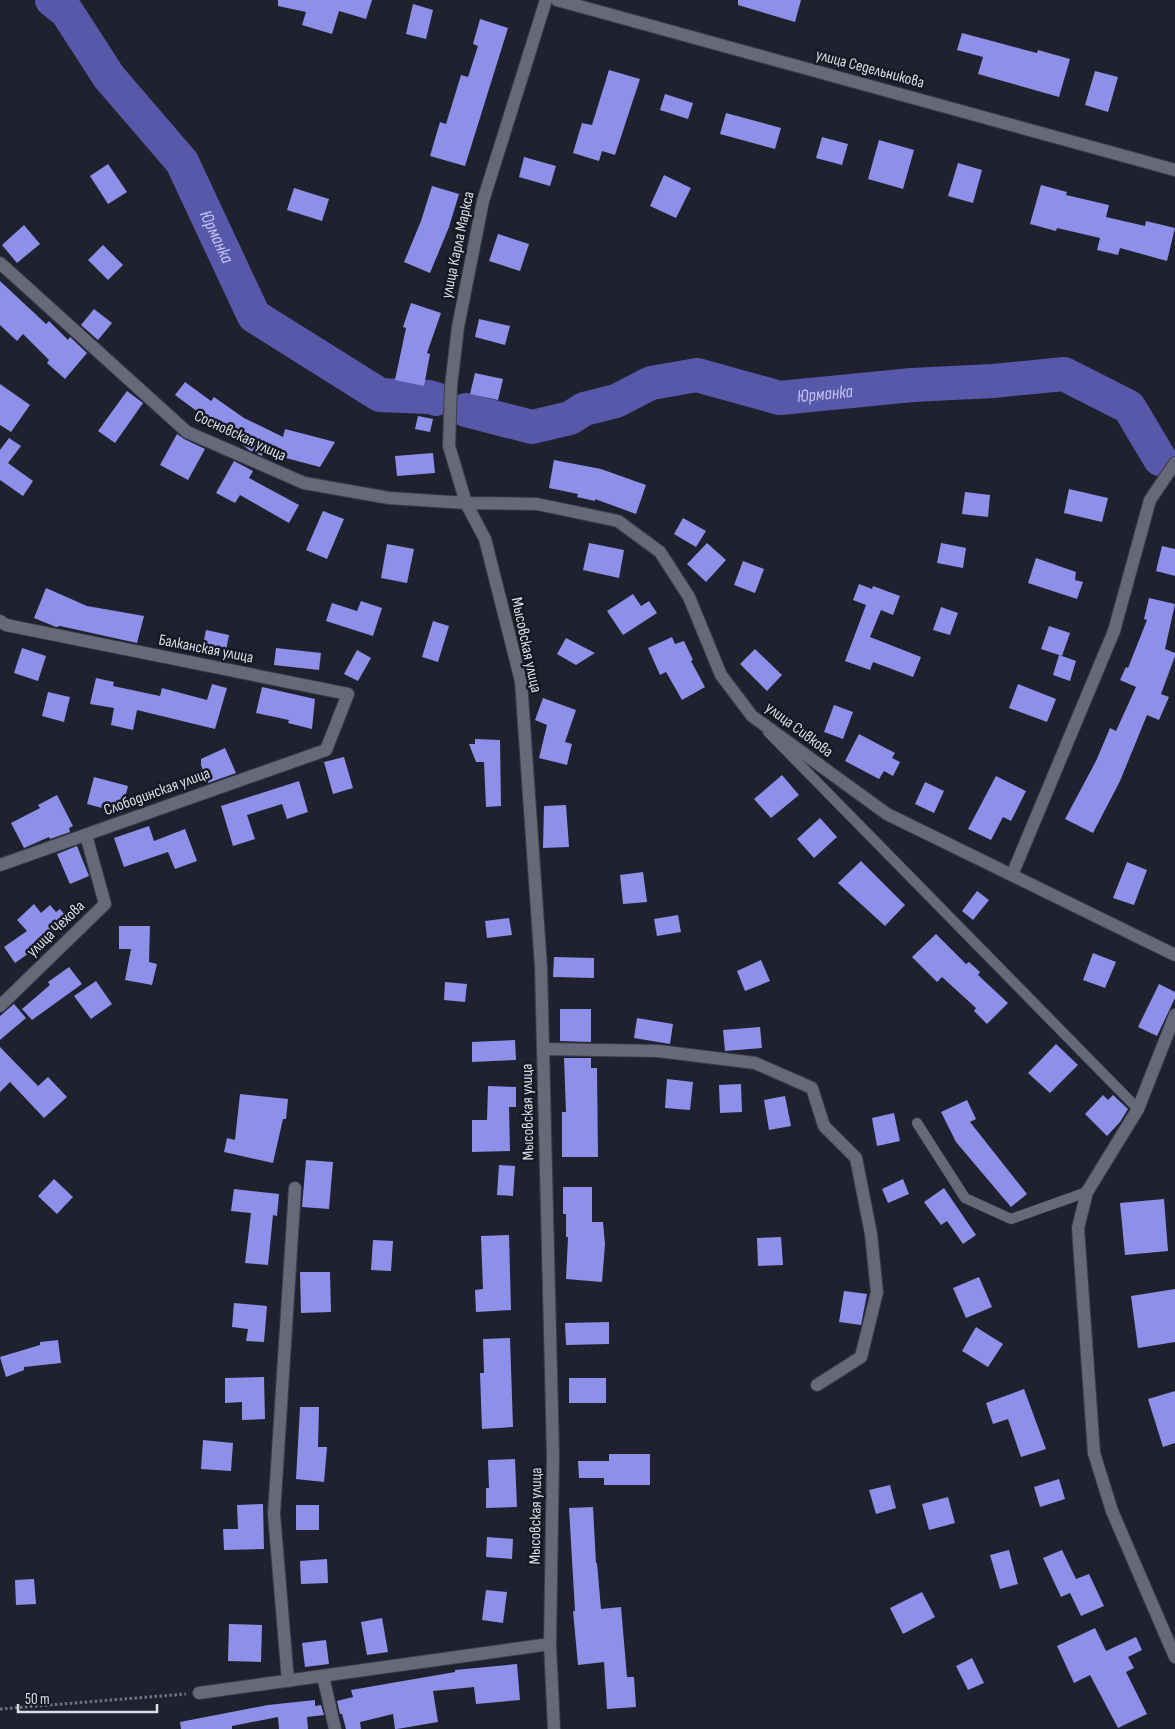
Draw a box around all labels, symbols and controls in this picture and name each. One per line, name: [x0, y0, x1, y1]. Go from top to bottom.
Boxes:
street label: улица Седельникова: [814, 45, 926, 93]
street label: улица Карла Маркса: [437, 190, 479, 300]
water label: Юрманка: [195, 207, 239, 267]
water label: Юрманка: [796, 380, 854, 407]
street label: Сосновская улица: [191, 406, 289, 466]
street label: Мысовская улица: [507, 596, 545, 694]
street label: Балканская улица: [157, 631, 255, 667]
street label: улица Сивкова: [761, 698, 837, 762]
street label: Слободинская улица: [101, 764, 213, 820]
street label: улица Чехова: [23, 897, 89, 961]
street label: Мысовская улица: [518, 1063, 538, 1161]
street label: Мысовская улица: [526, 1467, 546, 1565]
scale bar: [18, 1682, 156, 1714]
text: 50 m: [25, 1690, 50, 1709]

